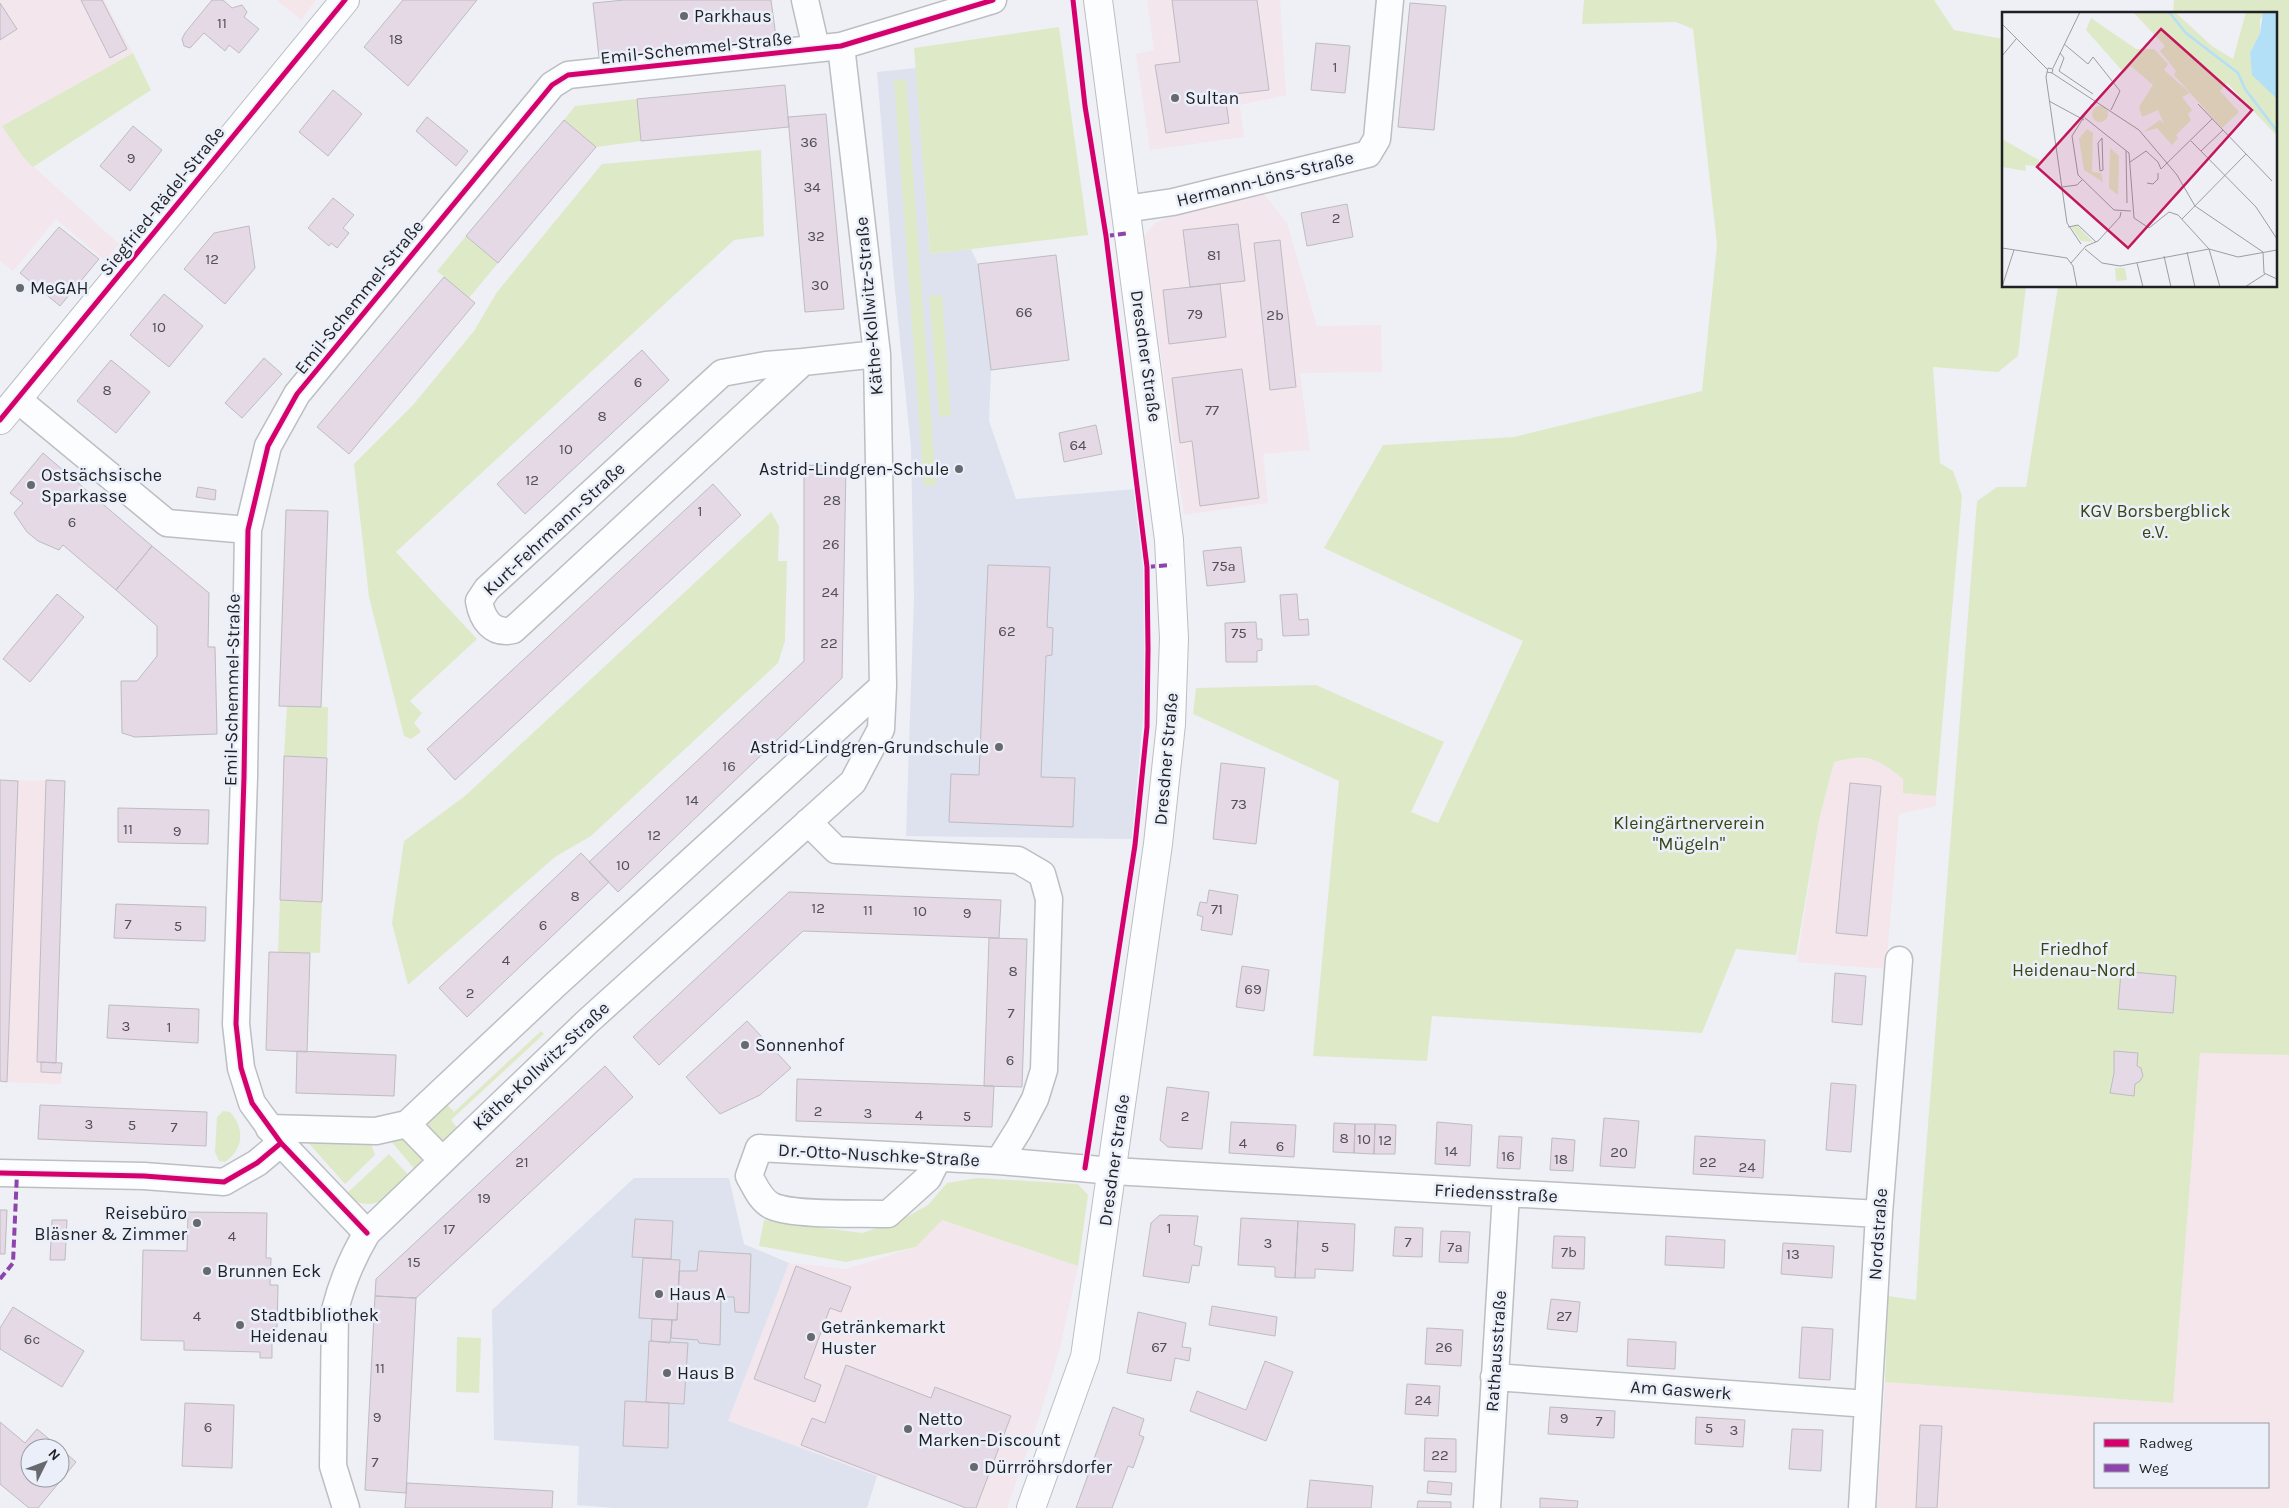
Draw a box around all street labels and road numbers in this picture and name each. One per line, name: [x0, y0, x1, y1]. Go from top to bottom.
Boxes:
street label: Emil-Schemmel-Straße: [599, 27, 793, 69]
street label: Siegfried-Rädel-Straße: [95, 122, 229, 280]
street label: Hermann-Löns-Straße: [1174, 146, 1356, 212]
street label: Emil-Schemmel-Straße: [290, 215, 428, 379]
street label: Käthe-Kollwitz-Straße: [850, 216, 888, 396]
street label: Dresdner Straße: [1126, 289, 1166, 423]
street label: Kurt-Fehrmann-Straße: [478, 458, 630, 600]
street label: Emil-Schemmel-Straße: [219, 594, 245, 786]
street label: Dresdner Straße: [1149, 692, 1183, 826]
street label: Käthe-Kollwitz-Straße: [468, 997, 614, 1135]
street label: Dresdner Straße: [1094, 1093, 1134, 1227]
street label: Dr.-Otto-Nuschke-Straße: [778, 1139, 980, 1171]
street label: Friedensstraße: [1434, 1179, 1558, 1207]
street label: Nordstraße: [1864, 1187, 1892, 1281]
street label: Rathausstraße: [1481, 1289, 1511, 1413]
street label: Am Gaswerk: [1630, 1375, 1732, 1405]

